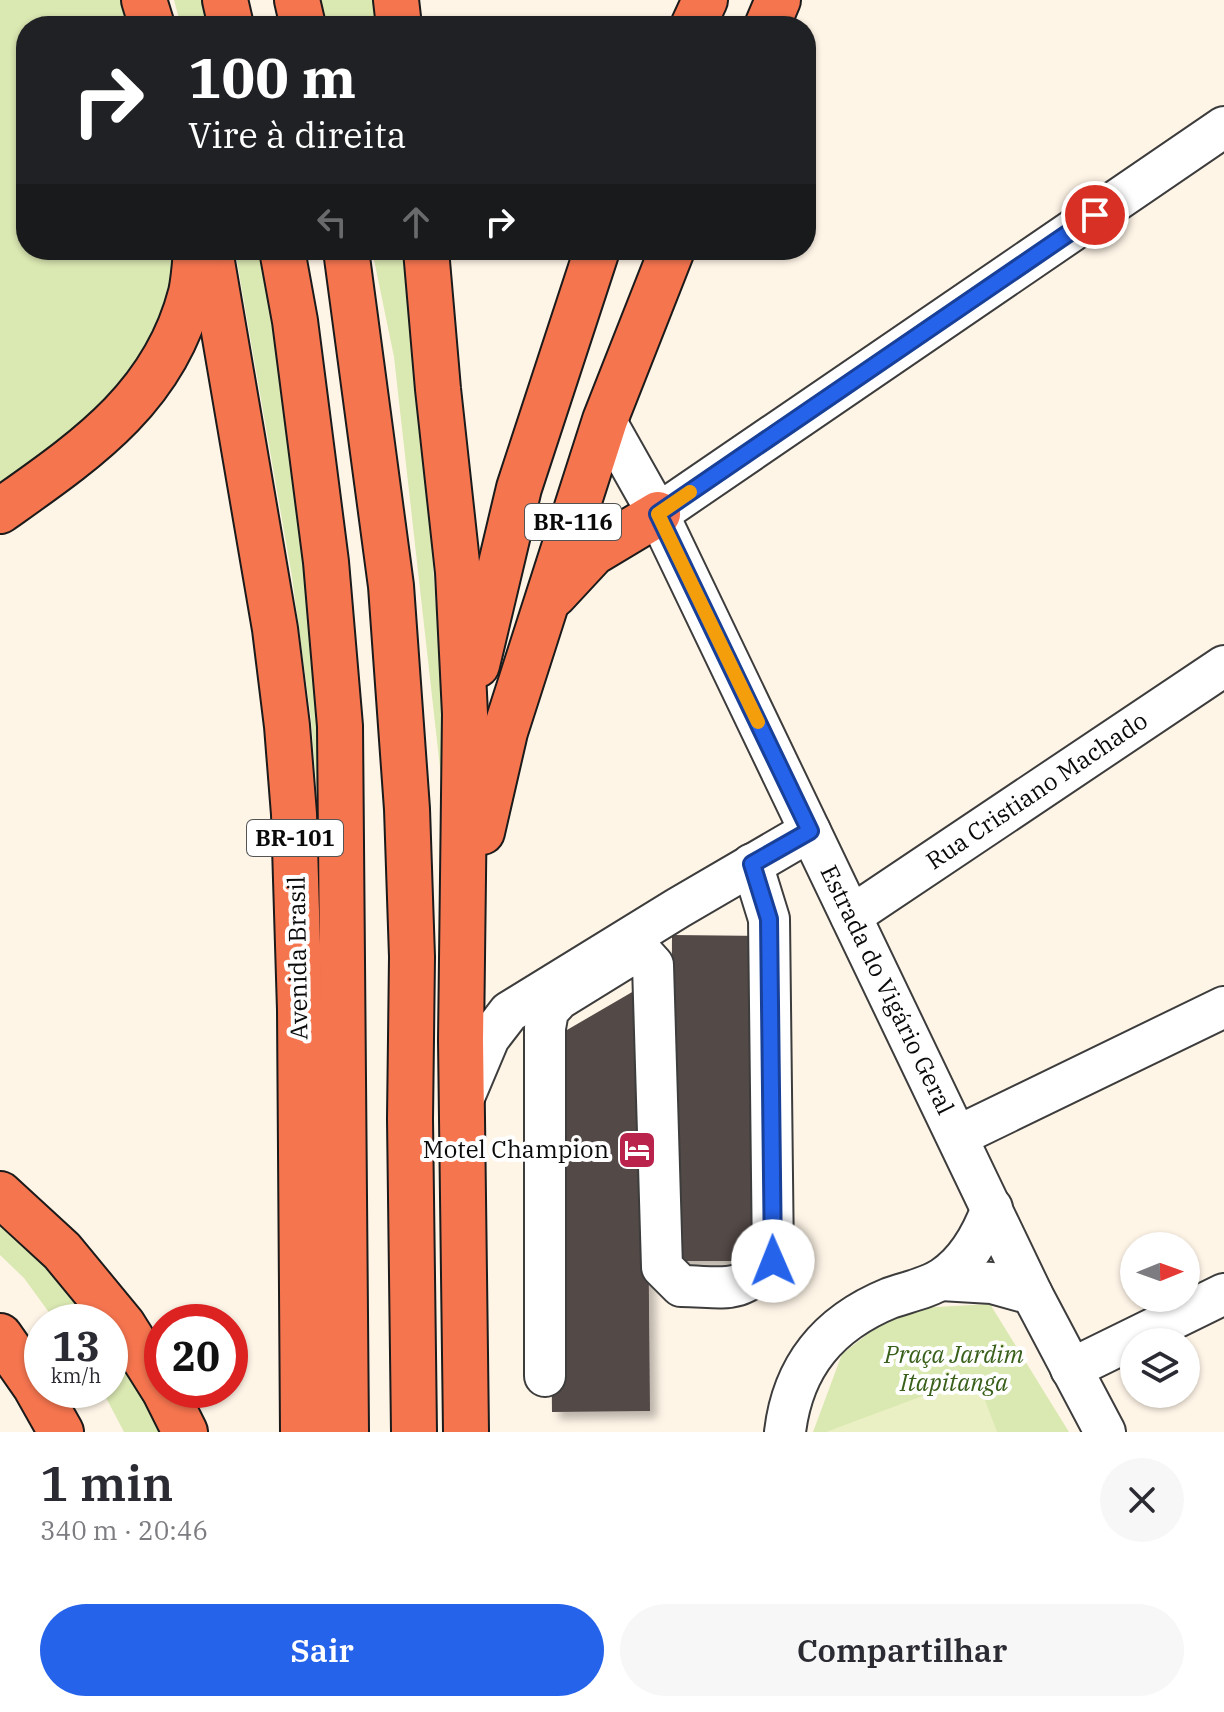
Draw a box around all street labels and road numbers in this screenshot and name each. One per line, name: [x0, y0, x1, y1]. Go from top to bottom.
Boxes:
road number: BR-116: [525, 504, 621, 540]
street label: Rua Cristiano Machado: [919, 704, 1153, 876]
road number: BR-101: [247, 820, 343, 856]
street label: Estrada do Vigário Geral: [814, 860, 962, 1120]
street label: Avenida Brasil: [280, 876, 314, 1040]

